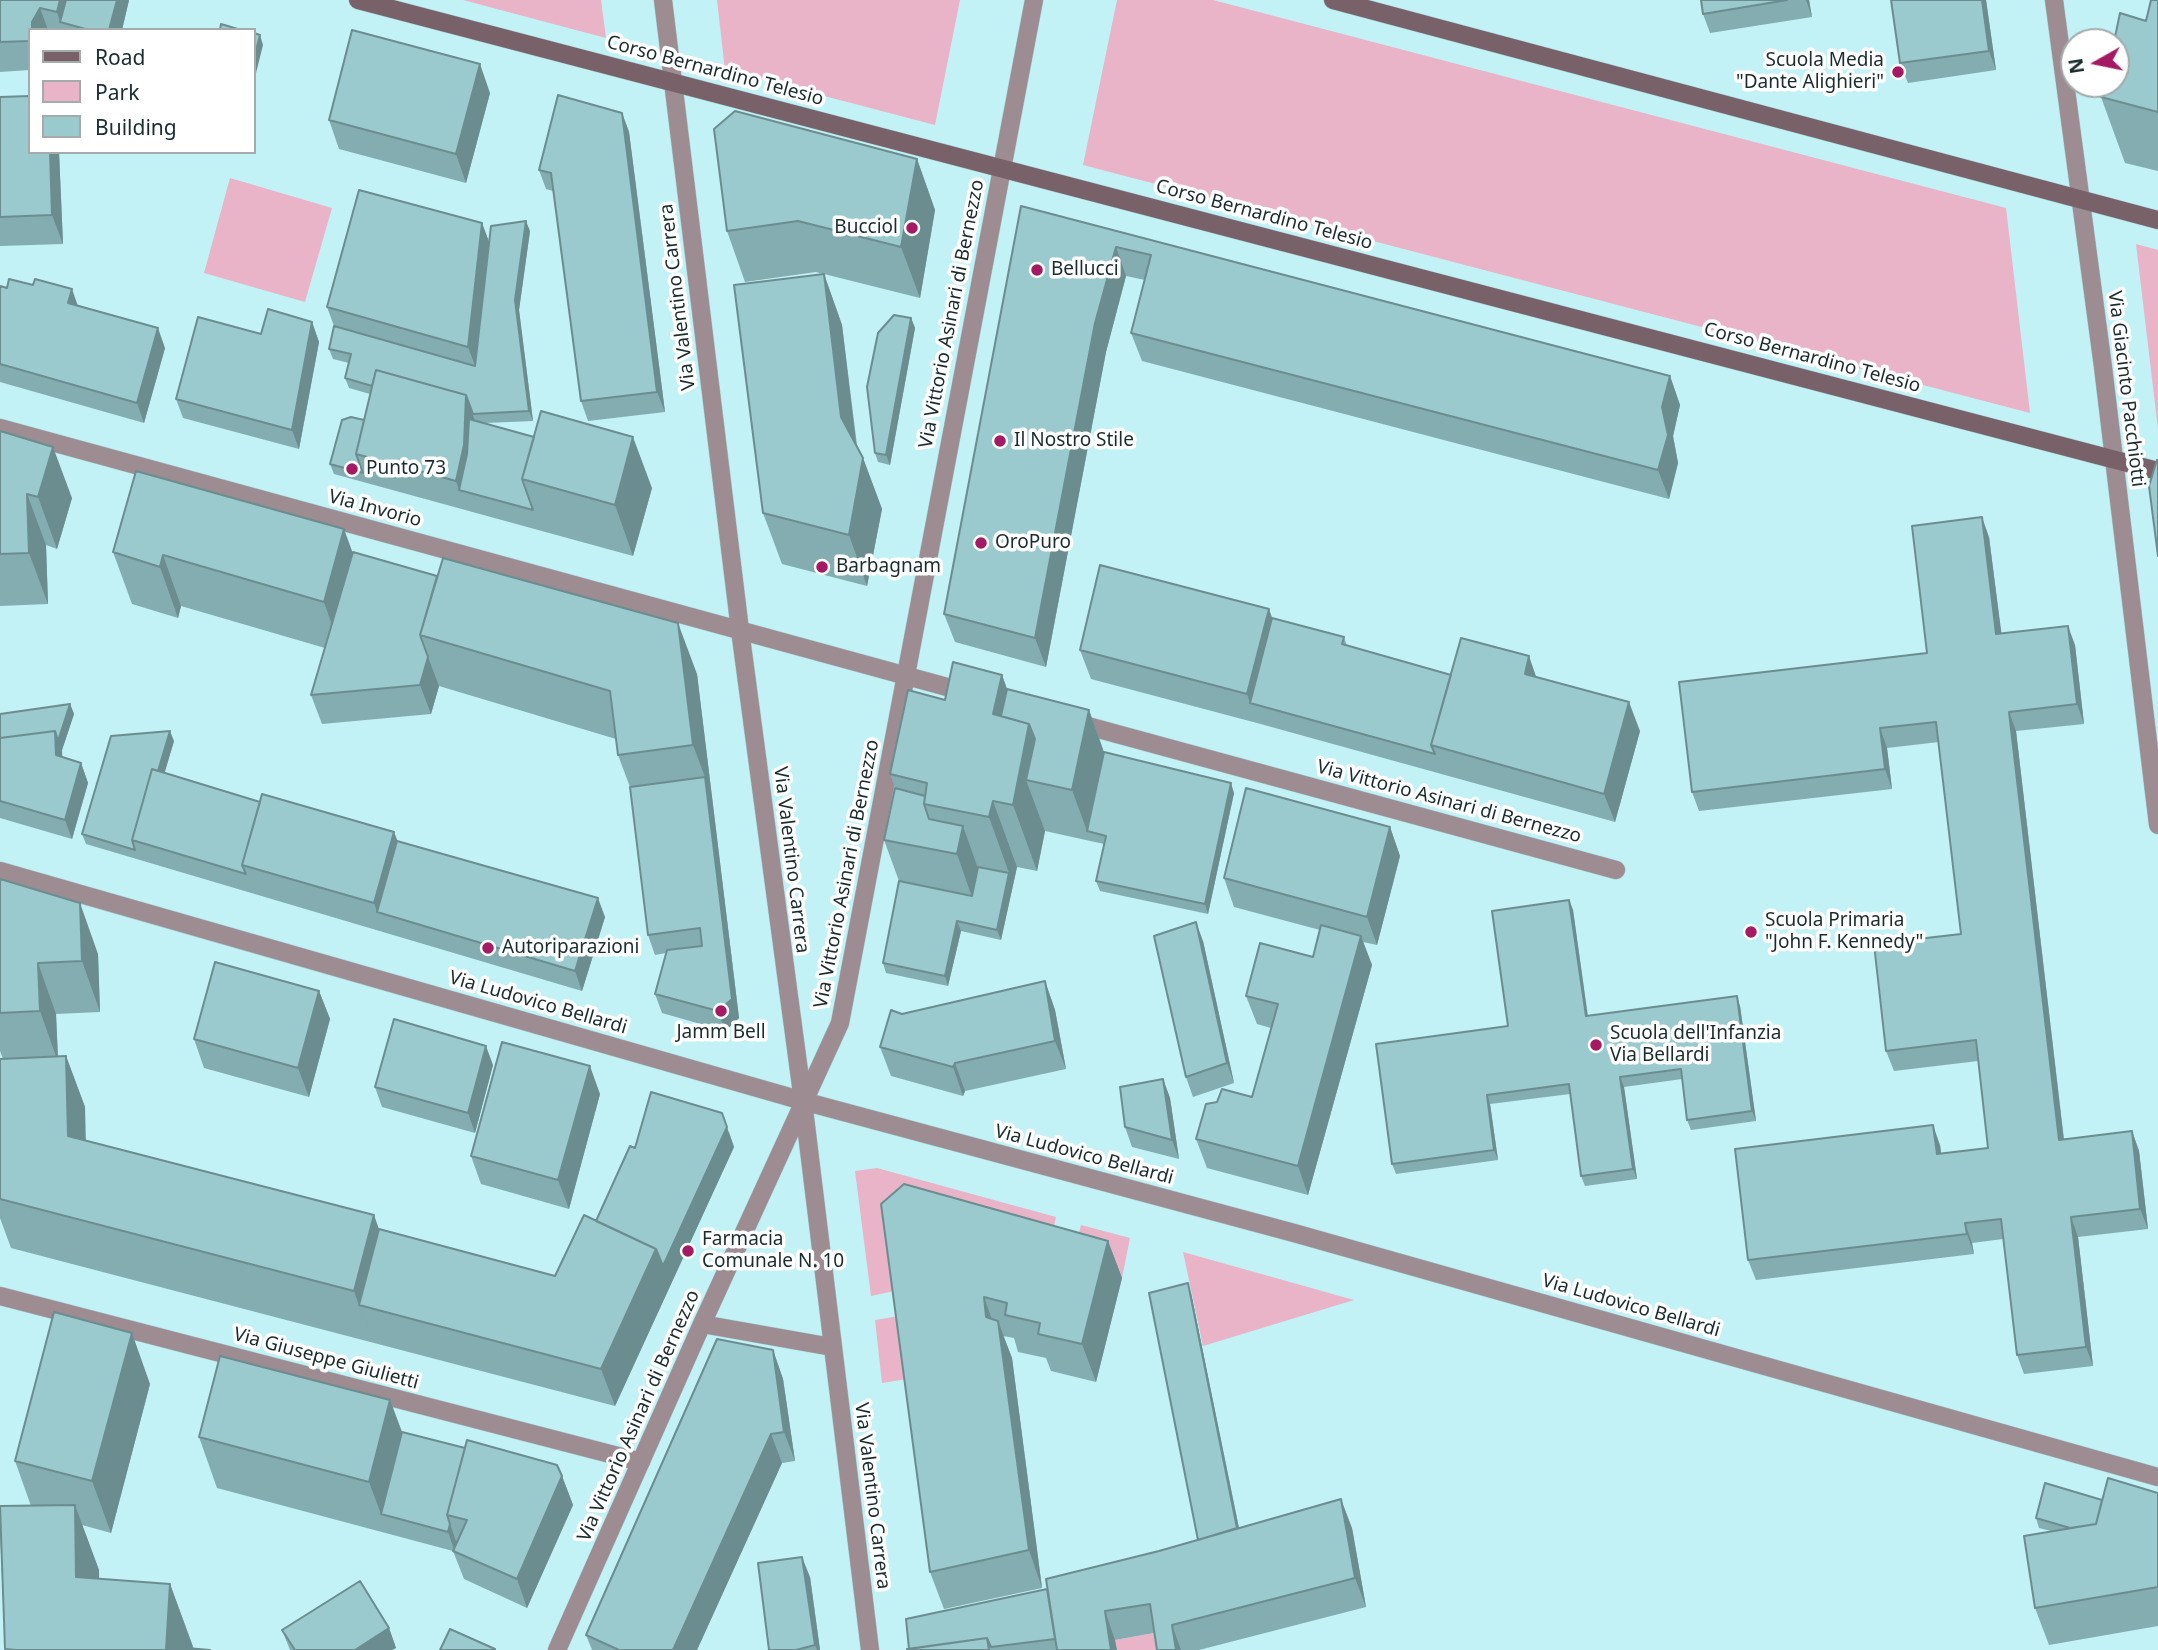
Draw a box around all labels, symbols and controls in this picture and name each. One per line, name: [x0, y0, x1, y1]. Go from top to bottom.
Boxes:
legend: [28, 28, 256, 154]
north arrow: [2060, 28, 2130, 98]
street label: Corso Bernardino Telesio: [604, 31, 826, 111]
text: Road: [95, 43, 145, 71]
place label: Scuola Media "Dante Alighieri": [1736, 50, 1884, 94]
text: N: [2062, 56, 2090, 76]
marker: Scuola Media "Dante Alighieri": [1890, 64, 1906, 80]
text: Park: [95, 78, 139, 106]
text: Building: [95, 113, 177, 141]
street label: Corso Bernardino Telesio: [1153, 175, 1375, 255]
street label: Via Vittorio Asinari di Bernezzo: [915, 178, 989, 450]
street label: Via Valentino Carrera: [655, 202, 701, 392]
place label: Bucciol: [834, 217, 898, 239]
marker: Bucciol: [904, 220, 920, 236]
place label: Bellucci: [1051, 259, 1119, 281]
marker: Bellucci: [1029, 262, 1045, 278]
street label: Via Giacinto Pacchiotti: [2103, 290, 2149, 488]
street label: Corso Bernardino Telesio: [1701, 318, 1923, 398]
place label: Il Nostro Stile: [1014, 430, 1134, 452]
marker: Il Nostro Stile: [992, 433, 1008, 449]
place label: Punto 73: [366, 458, 446, 480]
marker: Punto 73: [344, 461, 360, 477]
street label: Via Invorio: [326, 486, 424, 532]
place label: OroPuro: [995, 532, 1071, 554]
marker: OroPuro: [973, 535, 989, 551]
place label: Barbagnam: [836, 556, 941, 578]
marker: Barbagnam: [814, 559, 830, 575]
street label: Via Vittorio Asinari di Bernezzo: [810, 738, 884, 1010]
street label: Via Vittorio Asinari di Bernezzo: [1314, 756, 1584, 848]
street label: Via Valentino Carrera: [768, 765, 814, 955]
place label: Scuola Primaria "John F. Kennedy": [1765, 910, 1923, 954]
marker: Scuola Primaria "John F. Kennedy": [1743, 924, 1759, 940]
place label: Autoriparazioni: [502, 937, 639, 959]
marker: Autoriparazioni: [480, 940, 496, 956]
street label: Via Ludovico Bellardi: [446, 967, 630, 1039]
marker: Jamm Bell: [713, 1003, 729, 1019]
place label: Jamm Bell: [676, 1022, 766, 1044]
place label: Scuola dell'Infanzia Via Bellardi: [1610, 1023, 1781, 1067]
marker: Scuola dell'Infanzia Via Bellardi: [1588, 1037, 1604, 1053]
street label: Via Ludovico Bellardi: [992, 1120, 1176, 1190]
place label: Farmacia Comunale N. 10: [702, 1229, 844, 1273]
marker: Farmacia Comunale N. 10: [680, 1243, 696, 1259]
street label: Via Ludovico Bellardi: [1539, 1270, 1723, 1342]
street label: Via Vittorio Asinari di Bernezzo: [573, 1287, 705, 1545]
street label: Via Giuseppe Giulietti: [231, 1323, 421, 1395]
street label: Via Valentino Carrera: [849, 1401, 895, 1591]

